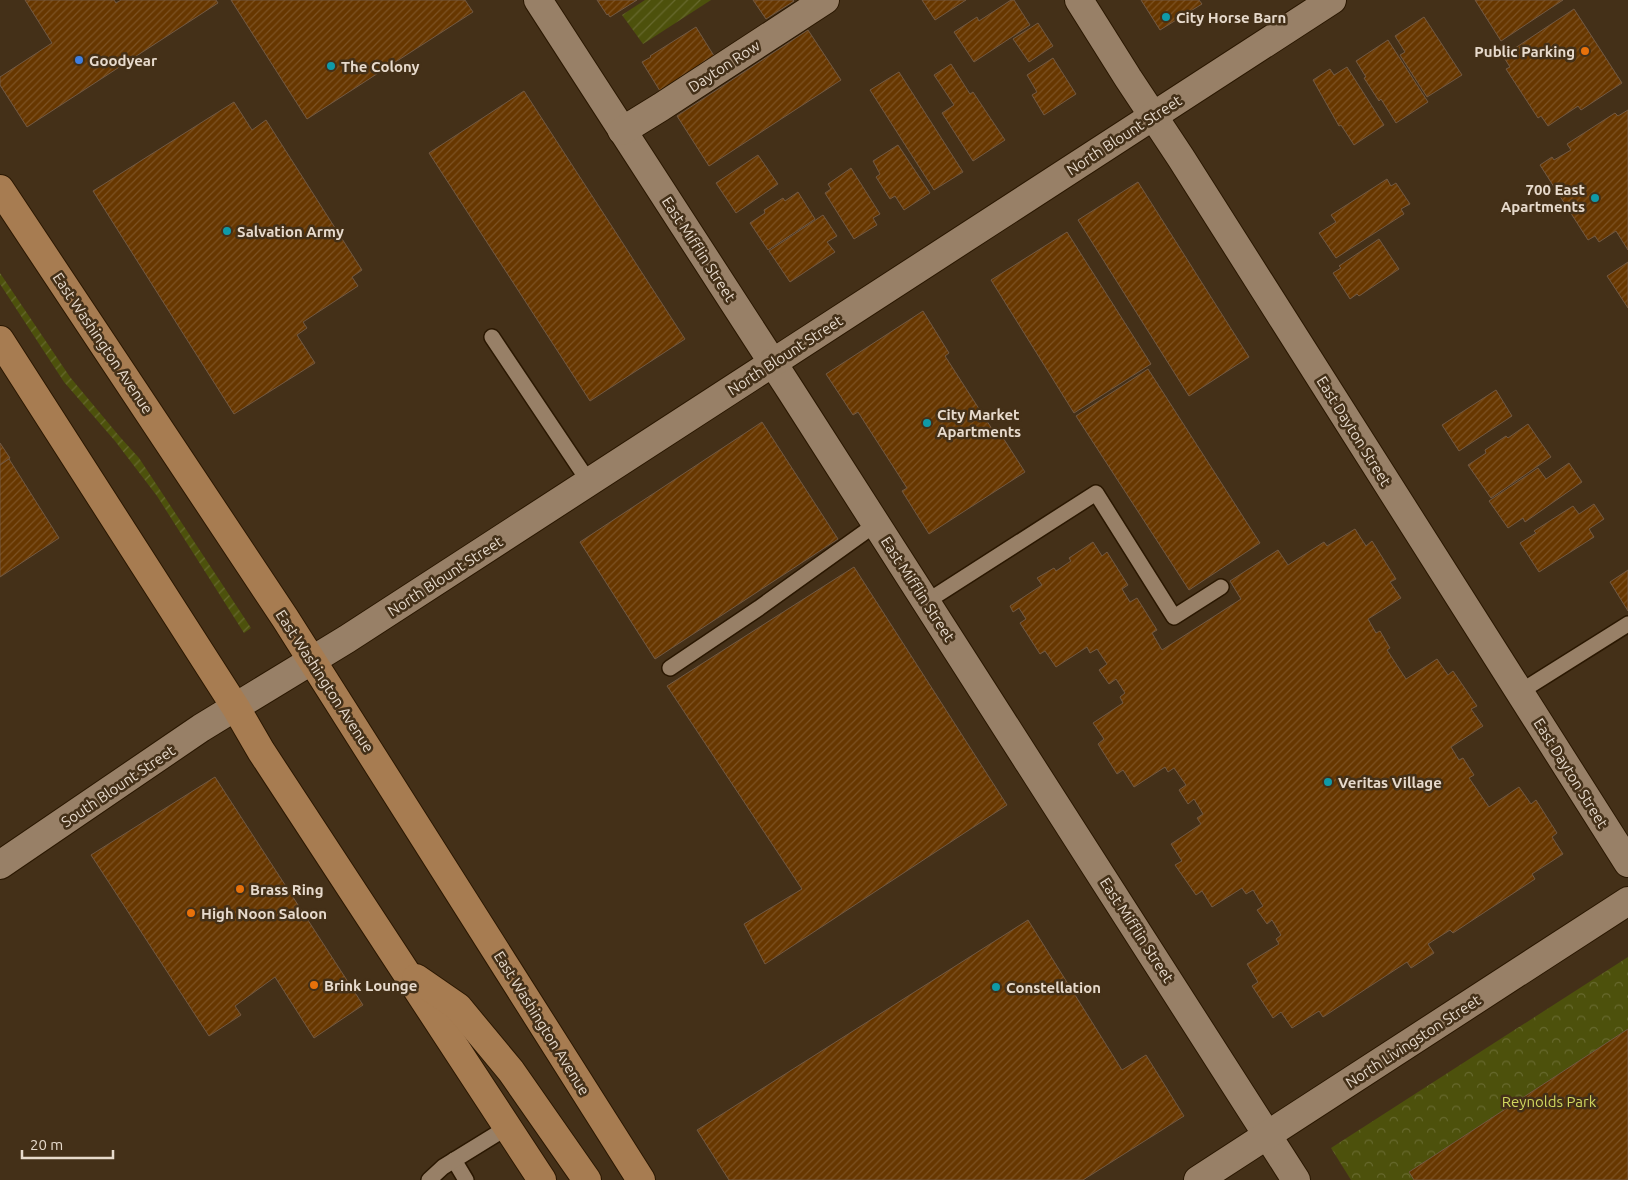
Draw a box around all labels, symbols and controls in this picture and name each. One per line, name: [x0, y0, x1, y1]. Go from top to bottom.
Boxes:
place label: City Horse Barn: [1176, 9, 1286, 26]
marker: City Horse Barn: [1160, 11, 1172, 23]
street label: Dayton Row: [685, 36, 763, 95]
place label: Public Parking: [1474, 43, 1575, 60]
marker: Public Parking: [1579, 45, 1591, 57]
place label: Goodyear: [89, 52, 158, 69]
marker: Goodyear: [73, 54, 85, 66]
place label: The Colony: [341, 58, 420, 75]
marker: The Colony: [325, 60, 337, 72]
street label: North Blount Street: [1063, 91, 1185, 179]
place label: 700 East Apartments: [1501, 181, 1586, 215]
marker: 700 East Apartments: [1589, 192, 1601, 204]
street label: East Mifflin Street: [659, 193, 739, 305]
place label: Salvation Army: [237, 223, 344, 240]
marker: Salvation Army: [221, 225, 233, 237]
street label: East Washington Avenue: [49, 269, 157, 417]
street label: North Blount Street: [724, 311, 846, 399]
street label: East Dayton Street: [1313, 373, 1395, 489]
place label: City Market Apartments: [937, 406, 1021, 440]
marker: City Market Apartments: [921, 417, 933, 429]
street label: North Blount Street: [384, 532, 506, 620]
street label: East Mifflin Street: [878, 533, 958, 645]
street label: East Washington Avenue: [273, 607, 377, 755]
street label: East Dayton Street: [1530, 715, 1612, 831]
street label: South Blount Street: [58, 742, 178, 830]
place label: Veritas Village: [1338, 774, 1442, 791]
marker: Veritas Village: [1322, 776, 1334, 788]
street label: East Mifflin Street: [1097, 874, 1177, 986]
place label: Brass Ring: [250, 881, 323, 898]
marker: Brass Ring: [234, 883, 246, 895]
place label: High Noon Saloon: [201, 905, 327, 922]
marker: High Noon Saloon: [185, 907, 197, 919]
street label: East Washington Avenue: [491, 948, 593, 1098]
place label: Brink Lounge: [324, 977, 417, 994]
marker: Brink Lounge: [308, 979, 320, 991]
place label: Constellation: [1006, 979, 1101, 996]
marker: Constellation: [990, 981, 1002, 993]
street label: North Livingston Street: [1342, 991, 1484, 1091]
park label: Reynolds Park: [1502, 1093, 1597, 1110]
scale bar: [22, 1128, 114, 1160]
text: 20 m: [30, 1136, 63, 1153]

